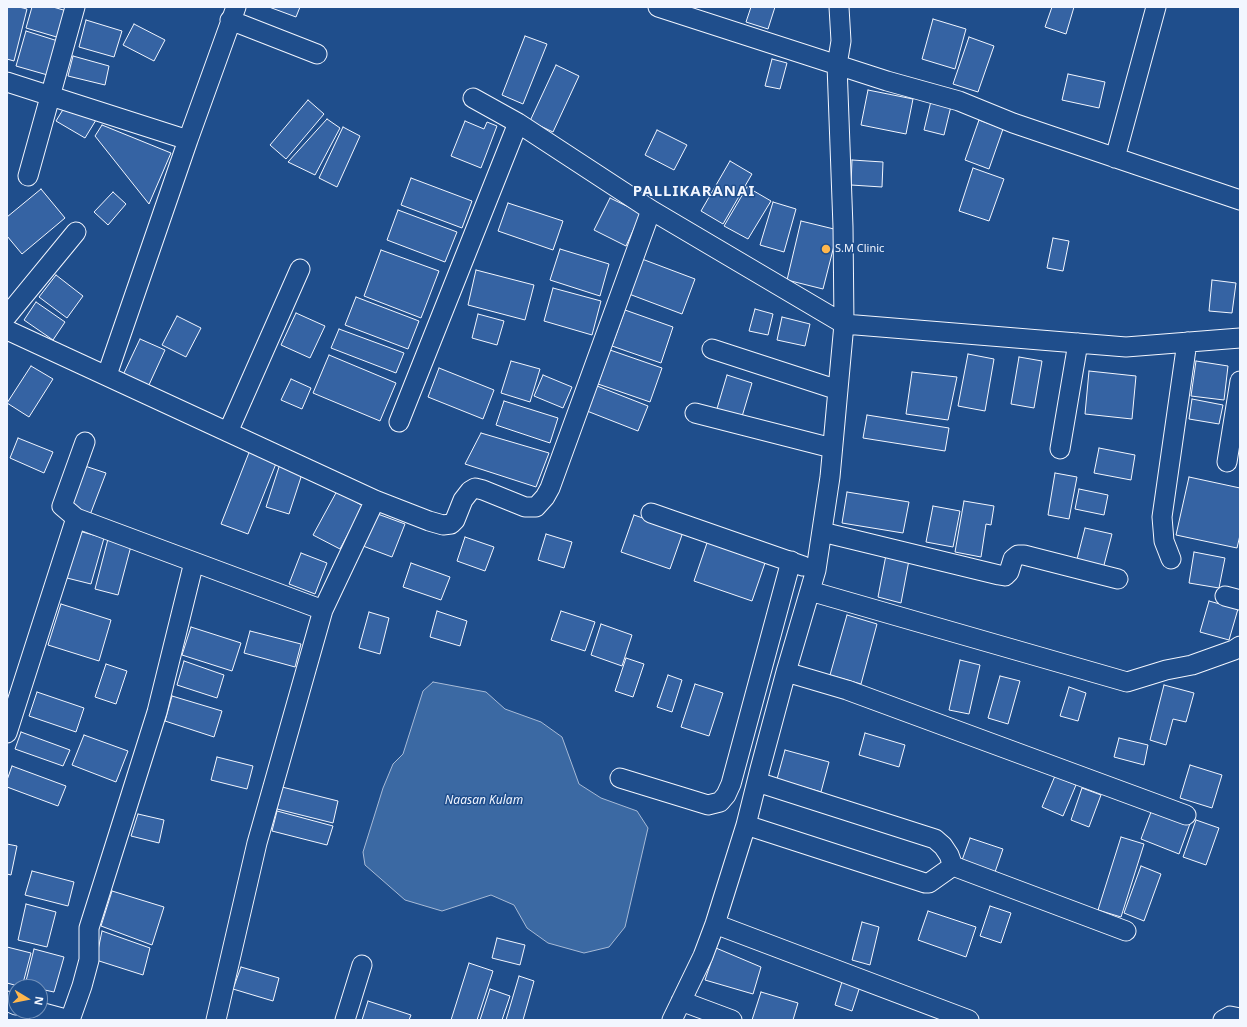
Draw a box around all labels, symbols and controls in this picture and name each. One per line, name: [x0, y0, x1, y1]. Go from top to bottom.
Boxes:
district label: PALLIKARANAI: [633, 183, 755, 201]
place label: S.M Clinic: [835, 242, 884, 256]
marker: S.M Clinic: [820, 243, 832, 255]
water label: Naasan Kulam: [445, 794, 523, 808]
north arrow: [8, 979, 48, 1019]
text: N: [31, 995, 47, 1007]

